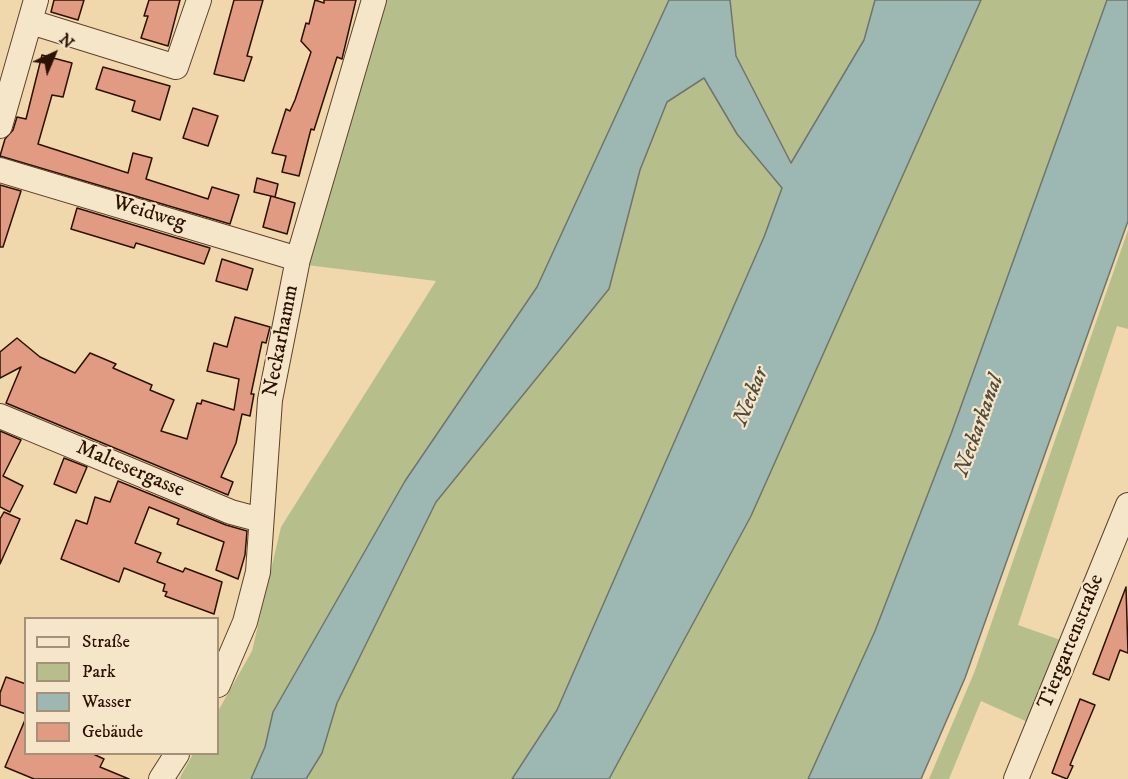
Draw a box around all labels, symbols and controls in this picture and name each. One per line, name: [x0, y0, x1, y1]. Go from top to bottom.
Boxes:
north arrow: [24, 24, 84, 84]
text: N: [55, 29, 78, 53]
street label: Weidweg: [109, 191, 189, 237]
street label: Neckarhamm: [259, 283, 305, 399]
water label: Neckar: [728, 364, 776, 430]
water label: Neckarkanal: [950, 372, 1010, 480]
street label: Maltesergasse: [72, 436, 188, 504]
street label: Tiergartenstraße: [1034, 571, 1110, 713]
legend: [24, 617, 219, 755]
text: Straße: [82, 631, 130, 653]
text: Park: [82, 661, 116, 683]
text: Wasser: [82, 691, 131, 713]
text: Gebäude: [82, 721, 143, 743]

